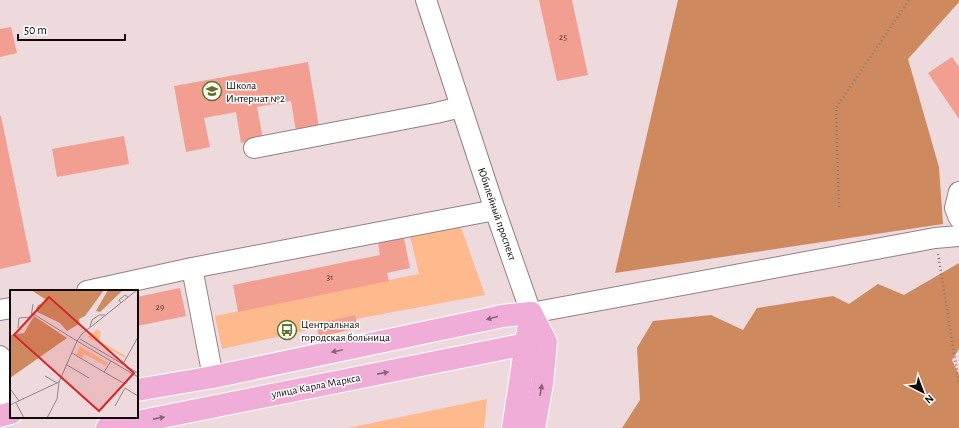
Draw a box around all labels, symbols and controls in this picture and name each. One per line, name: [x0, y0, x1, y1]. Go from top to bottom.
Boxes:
scale bar: [18, 16, 125, 42]
text: 50 m: [24, 24, 47, 36]
house number: 25: [559, 33, 567, 42]
school or university icon: Школа Интернат №2: [201, 80, 223, 102]
place label: Школа Интернат №2: [226, 80, 285, 104]
street label: Юбилейный проспект: [476, 166, 518, 262]
house number: 31: [327, 273, 333, 282]
inset map: [10, 290, 138, 418]
house number: 29: [156, 303, 164, 312]
one-way arrow: [486, 315, 498, 321]
bus stop icon: Центральная городская больница: [276, 319, 298, 341]
place label: Центральная городская больница: [301, 319, 390, 343]
one-way arrow: [331, 348, 344, 354]
one-way arrow: [377, 369, 389, 375]
street label: улица Карла Маркса: [270, 372, 361, 400]
north arrow: [903, 372, 943, 412]
one-way arrow: [538, 383, 544, 396]
text: N: [923, 392, 936, 406]
one-way arrow: [153, 414, 165, 420]

